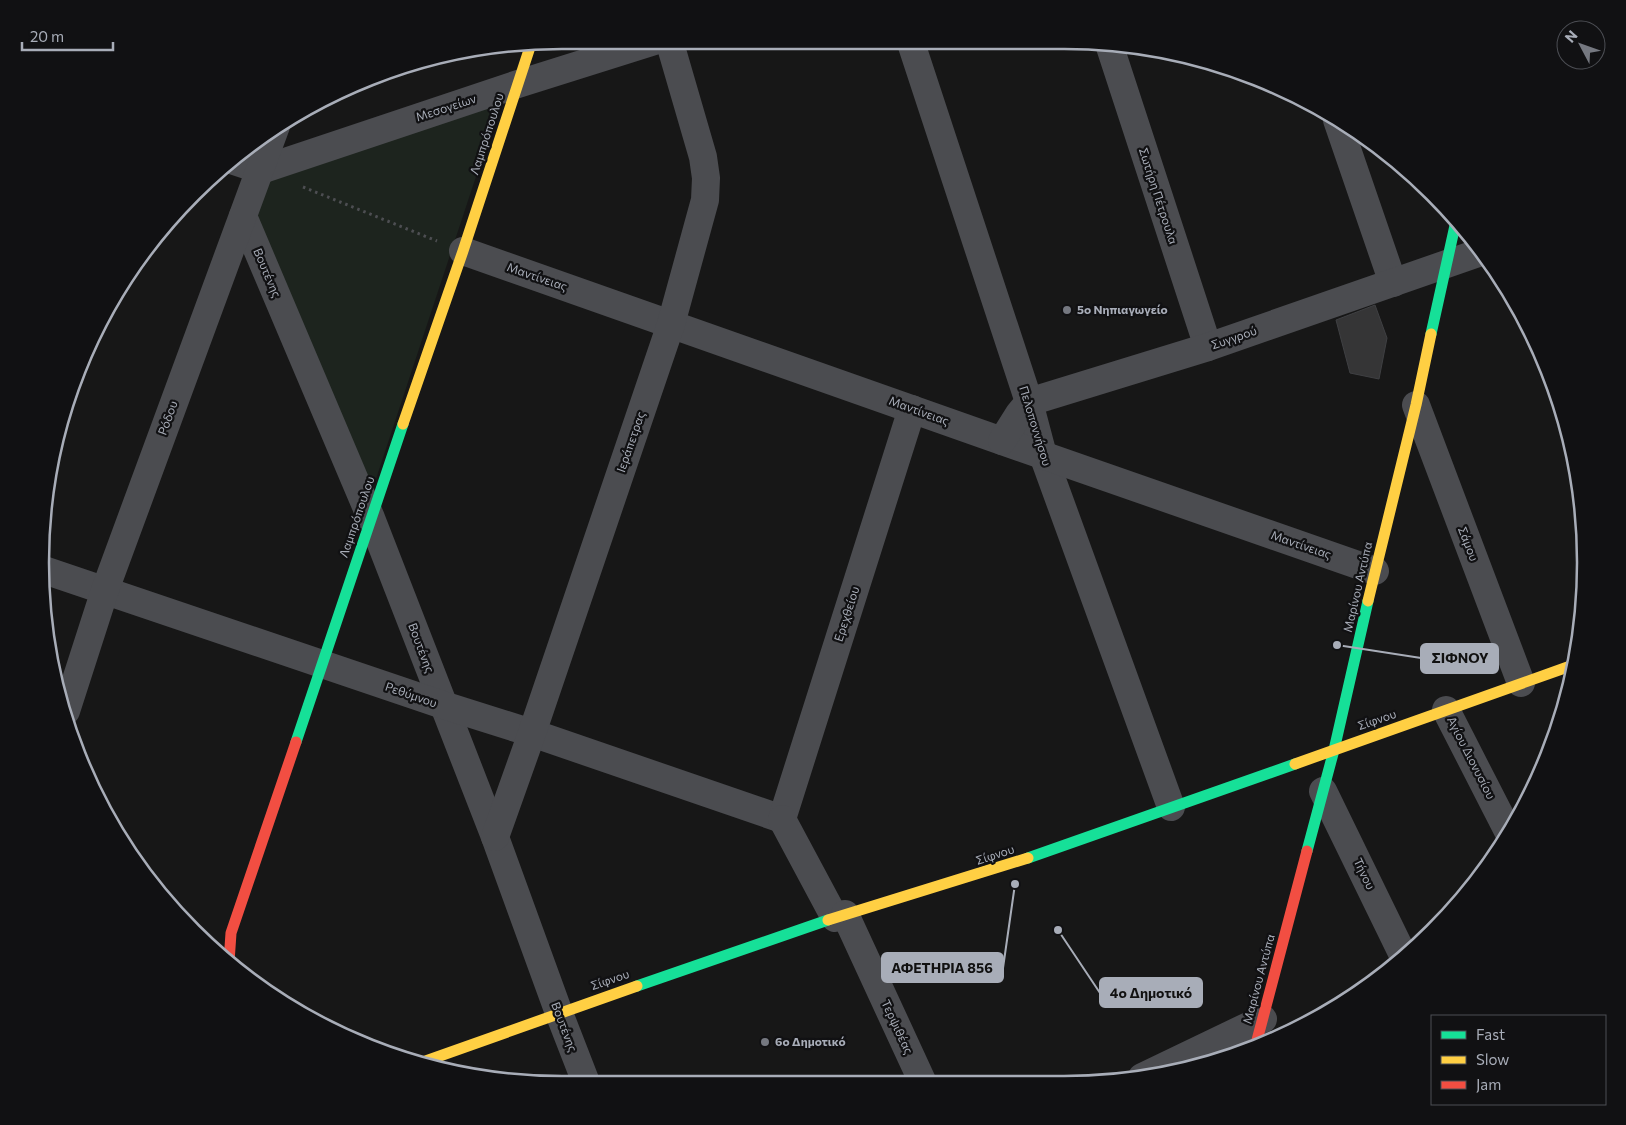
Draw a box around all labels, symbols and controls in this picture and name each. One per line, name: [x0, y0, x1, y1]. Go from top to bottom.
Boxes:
scale bar: [22, 20, 114, 52]
north arrow: [1556, 20, 1606, 70]
text: 20 m: [30, 27, 64, 45]
text: N: [1561, 27, 1581, 46]
street label: Μεσογείων: [414, 91, 478, 123]
street label: Λαμπρόπουλου: [466, 91, 506, 176]
street label: Σωτήρη Πέτρουλα: [1137, 146, 1181, 246]
street label: Βουτένης: [251, 246, 285, 299]
street label: Μαντίνειας: [505, 259, 569, 293]
place label: 5ο Νηπιαγωγείο: [1077, 302, 1168, 316]
marker: 5ο Νηπιαγωγείο: [1061, 304, 1073, 316]
street label: Συγγρού: [1209, 323, 1259, 351]
street label: Πελοποννήσου: [1017, 384, 1055, 468]
street label: Μαντίνειας: [887, 393, 951, 427]
street label: Ρόδου: [154, 398, 180, 437]
street label: Ιεράπετρας: [613, 409, 647, 474]
street label: Λαμπρόπουλου: [336, 474, 377, 559]
street label: Σάμου: [1456, 524, 1482, 563]
street label: Μαντίνειας: [1269, 527, 1333, 561]
street label: Μαρίνου Αντύπα: [1340, 540, 1374, 633]
street label: Ερεχθείου: [831, 584, 862, 643]
street label: Βουτένης: [406, 621, 438, 675]
callout: ΣΙΦΝΟΥ: [1421, 644, 1498, 673]
text: ΣΙΦΝΟΥ: [1432, 649, 1489, 666]
street label: Ρεθύμνου: [384, 679, 439, 710]
street label: Σίφνου: [1356, 706, 1398, 732]
street label: Αγίου Διονυσίου: [1445, 714, 1499, 801]
street label: Σίφνου: [974, 841, 1016, 867]
street label: Τήνου: [1351, 856, 1379, 892]
street label: Μαρίνου Αντύπα: [1239, 932, 1277, 1025]
callout: ΑΦΕΤΗΡΙΑ 856: [882, 953, 1003, 982]
text: ΑΦΕΤΗΡΙΑ 856: [891, 959, 993, 976]
street label: Σίφνου: [589, 966, 631, 992]
callout: 4ο Δημοτικό: [1100, 978, 1202, 1007]
text: 4ο Δημοτικό: [1110, 984, 1192, 1001]
street label: Τερψιθέας: [879, 997, 917, 1056]
street label: Βουτένης: [549, 1000, 581, 1054]
legend: [1431, 1015, 1606, 1105]
text: Fast: [1476, 1025, 1505, 1043]
place label: 6ο Δημοτικό: [775, 1034, 846, 1048]
marker: 6ο Δημοτικό: [759, 1036, 771, 1048]
text: Slow: [1476, 1050, 1509, 1068]
text: Jam: [1476, 1075, 1501, 1093]

